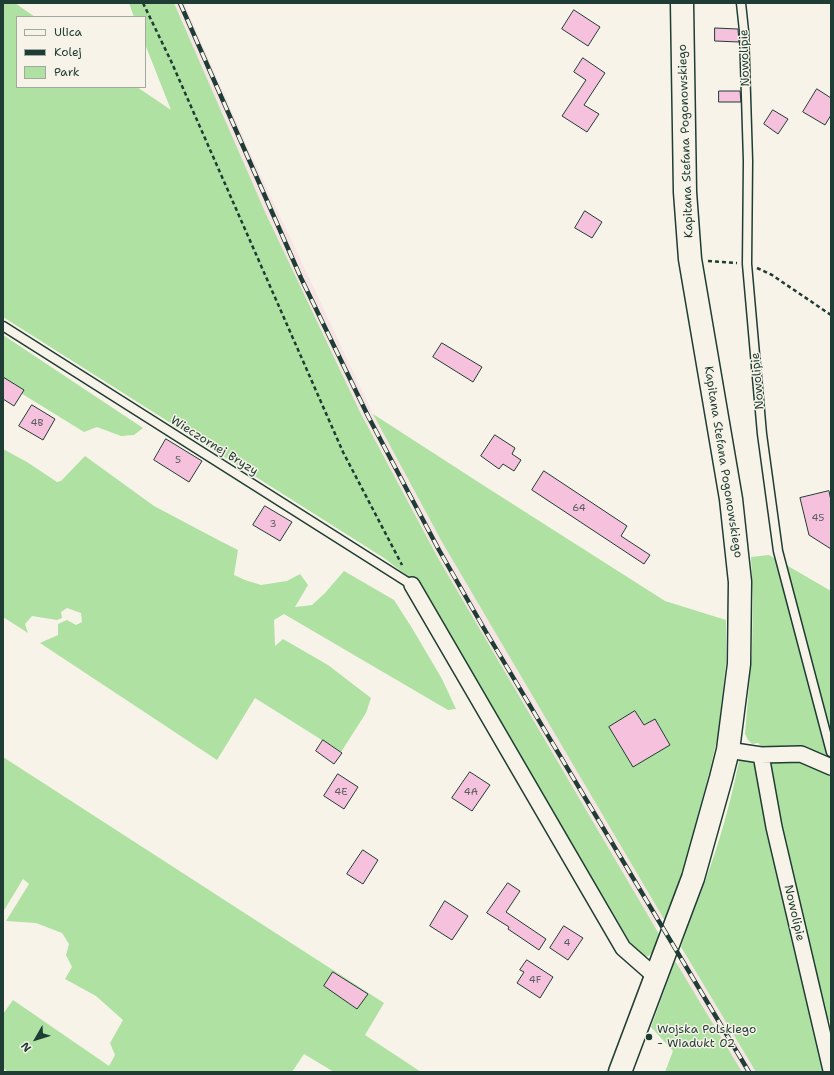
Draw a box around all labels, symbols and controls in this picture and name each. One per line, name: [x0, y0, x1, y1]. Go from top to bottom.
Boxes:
legend: [16, 16, 146, 88]
text: Ulica: [54, 24, 82, 40]
street label: Nowolipie: [737, 29, 753, 87]
text: Kolej: [54, 44, 82, 60]
street label: Kapitana Stefana Pogonowskiego: [675, 44, 697, 238]
text: Park: [54, 64, 80, 80]
street label: Nowolipie: [748, 352, 768, 410]
street label: Kapitana Stefana Pogonowskiego: [701, 365, 745, 559]
street label: Wieczornej Bryzy: [168, 413, 260, 479]
house number: 4B: [31, 417, 43, 429]
house number: 5: [175, 454, 181, 466]
house number: 64: [572, 502, 586, 514]
house number: 45: [812, 512, 824, 524]
house number: 3: [270, 518, 276, 530]
house number: 4E: [334, 786, 348, 798]
house number: 4A: [464, 786, 478, 798]
street label: Nowolipie: [781, 883, 807, 943]
house number: 4: [564, 937, 570, 949]
house number: 4F: [529, 974, 541, 986]
north arrow: [16, 1019, 56, 1059]
place label: Wojska Polskiego - Wiadukt 02: [657, 1023, 756, 1051]
marker: Wojska Polskiego - Wiadukt 02: [644, 1032, 654, 1042]
text: N: [18, 1039, 35, 1055]

